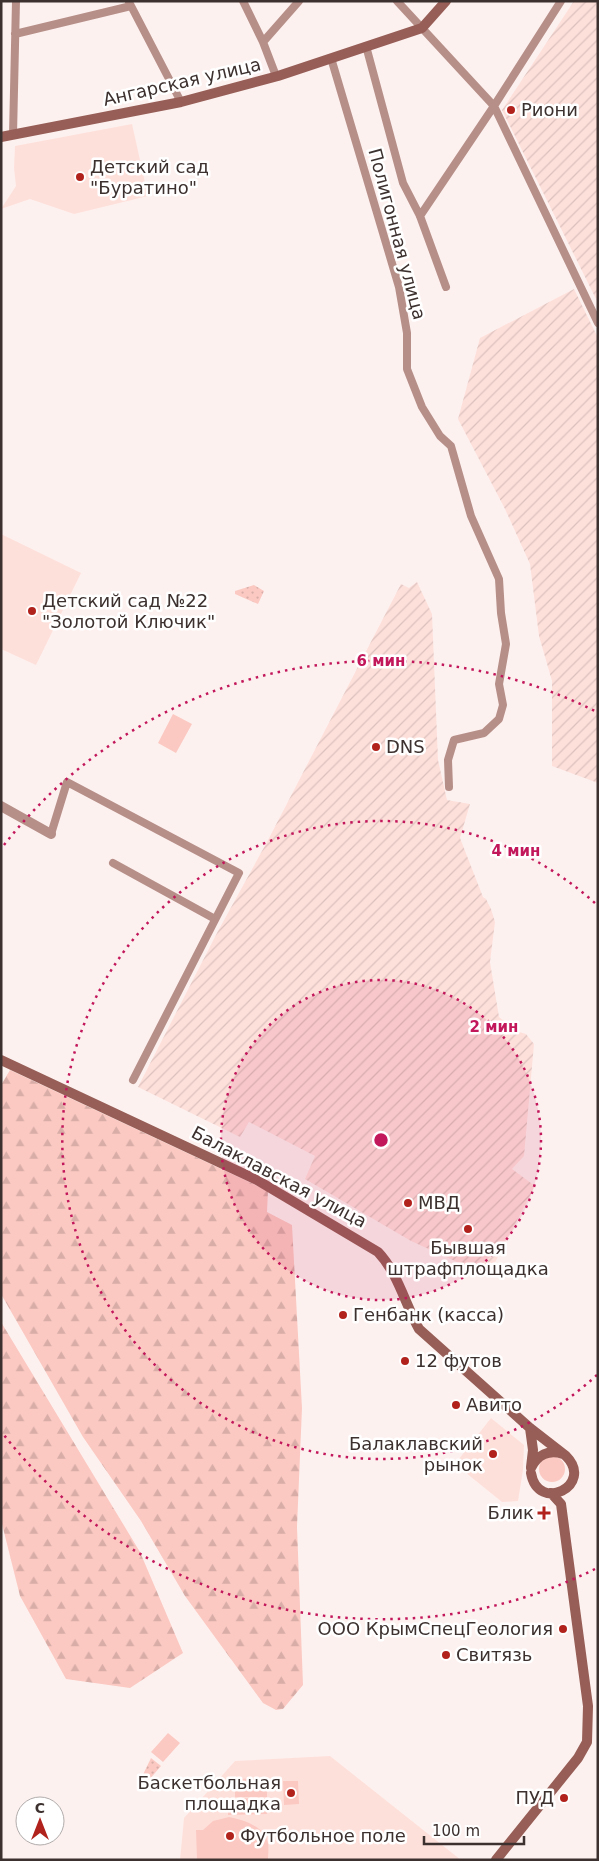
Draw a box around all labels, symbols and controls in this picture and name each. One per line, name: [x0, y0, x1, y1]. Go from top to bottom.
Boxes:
street label: Ангарская улица: [101, 53, 263, 110]
place label: Риони: [521, 99, 578, 120]
marker: Риони: [505, 104, 517, 116]
street label: Полигонная улица: [365, 146, 430, 322]
place label: Детский сад "Буратино": [90, 156, 209, 198]
marker: Детский сад "Буратино": [74, 171, 86, 183]
place label: Детский сад №22 "Золотой Ключик": [42, 590, 215, 632]
marker: Детский сад №22 "Золотой Ключик": [26, 605, 38, 617]
text: 6 мин: [357, 652, 405, 670]
place label: DNS: [386, 736, 425, 757]
marker: DNS: [370, 741, 382, 753]
text: 4 мин: [492, 842, 540, 860]
text: 2 мин: [470, 1018, 518, 1036]
street label: Балаклавская улица: [188, 1121, 370, 1232]
centre of rings: [372, 1131, 390, 1149]
place label: МВД: [418, 1192, 460, 1213]
marker: МВД: [402, 1197, 414, 1209]
marker: Бывшая штрафплощадка: [462, 1223, 474, 1235]
place label: Бывшая штрафплощадка: [387, 1237, 549, 1279]
place label: Генбанк (касса): [353, 1304, 504, 1325]
marker: Генбанк (касса): [337, 1309, 349, 1321]
place label: 12 футов: [415, 1350, 502, 1371]
marker: 12 футов: [399, 1355, 411, 1367]
place label: Авито: [466, 1394, 522, 1415]
marker: Авито: [450, 1399, 462, 1411]
place label: Балаклавский рынок: [349, 1433, 483, 1475]
marker: Балаклавский рынок: [487, 1448, 499, 1460]
place label: Блик: [488, 1502, 534, 1523]
marker: Блик: [538, 1507, 550, 1519]
place label: ООО КрымСпецГеология: [318, 1618, 553, 1639]
marker: ООО КрымСпецГеология: [557, 1623, 569, 1635]
place label: Свитязь: [456, 1644, 532, 1665]
marker: Свитязь: [440, 1649, 452, 1661]
place label: Баскетбольная площадка: [137, 1772, 281, 1814]
marker: Баскетбольная площадка: [285, 1787, 297, 1799]
place label: ПУД: [515, 1787, 554, 1808]
marker: ПУД: [558, 1792, 570, 1804]
north arrow: [15, 1796, 65, 1846]
text: С: [35, 1800, 45, 1816]
scale bar: [424, 1814, 524, 1846]
text: 100 m: [432, 1822, 480, 1840]
place label: Футбольное поле: [240, 1825, 406, 1846]
marker: Футбольное поле: [224, 1830, 236, 1842]

